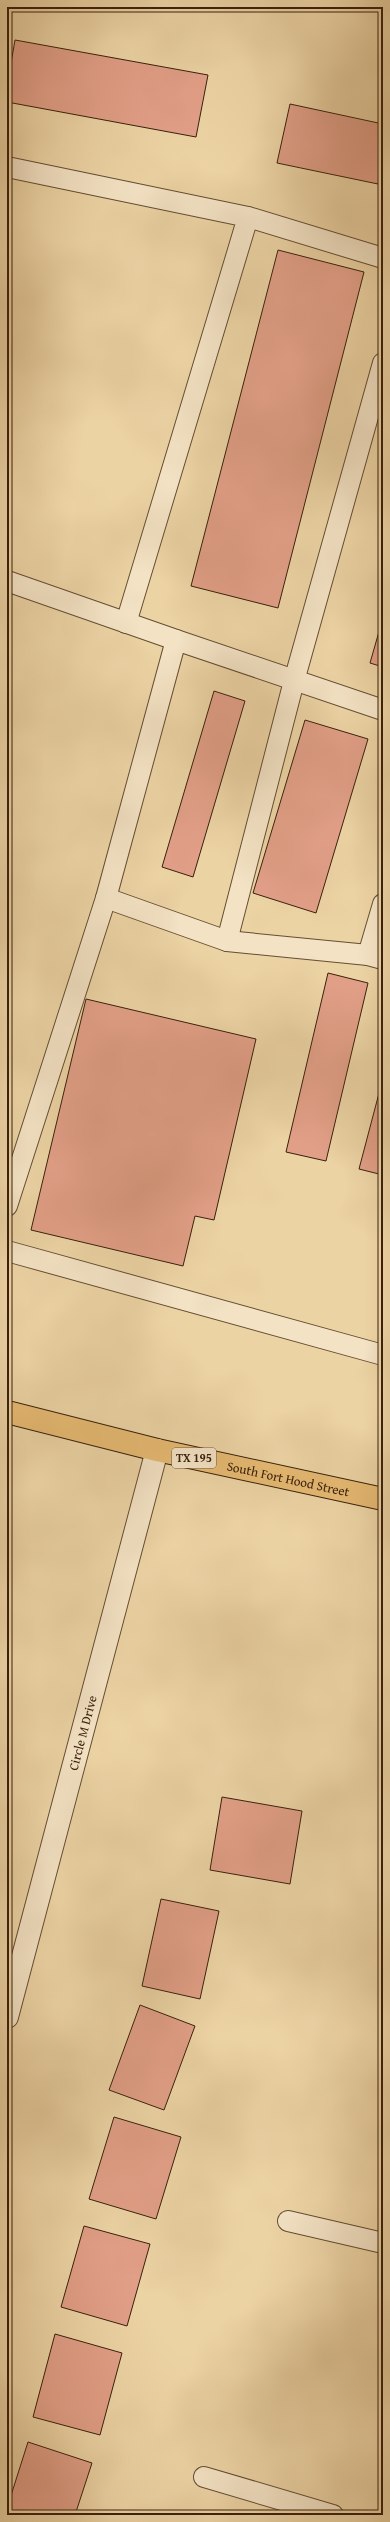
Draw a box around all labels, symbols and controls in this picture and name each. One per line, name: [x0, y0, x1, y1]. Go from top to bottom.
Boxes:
road number: TX 195: [172, 1448, 216, 1468]
street label: South Fort Hood Street: [225, 1456, 352, 1502]
street label: Circle M Drive: [64, 1693, 102, 1772]

